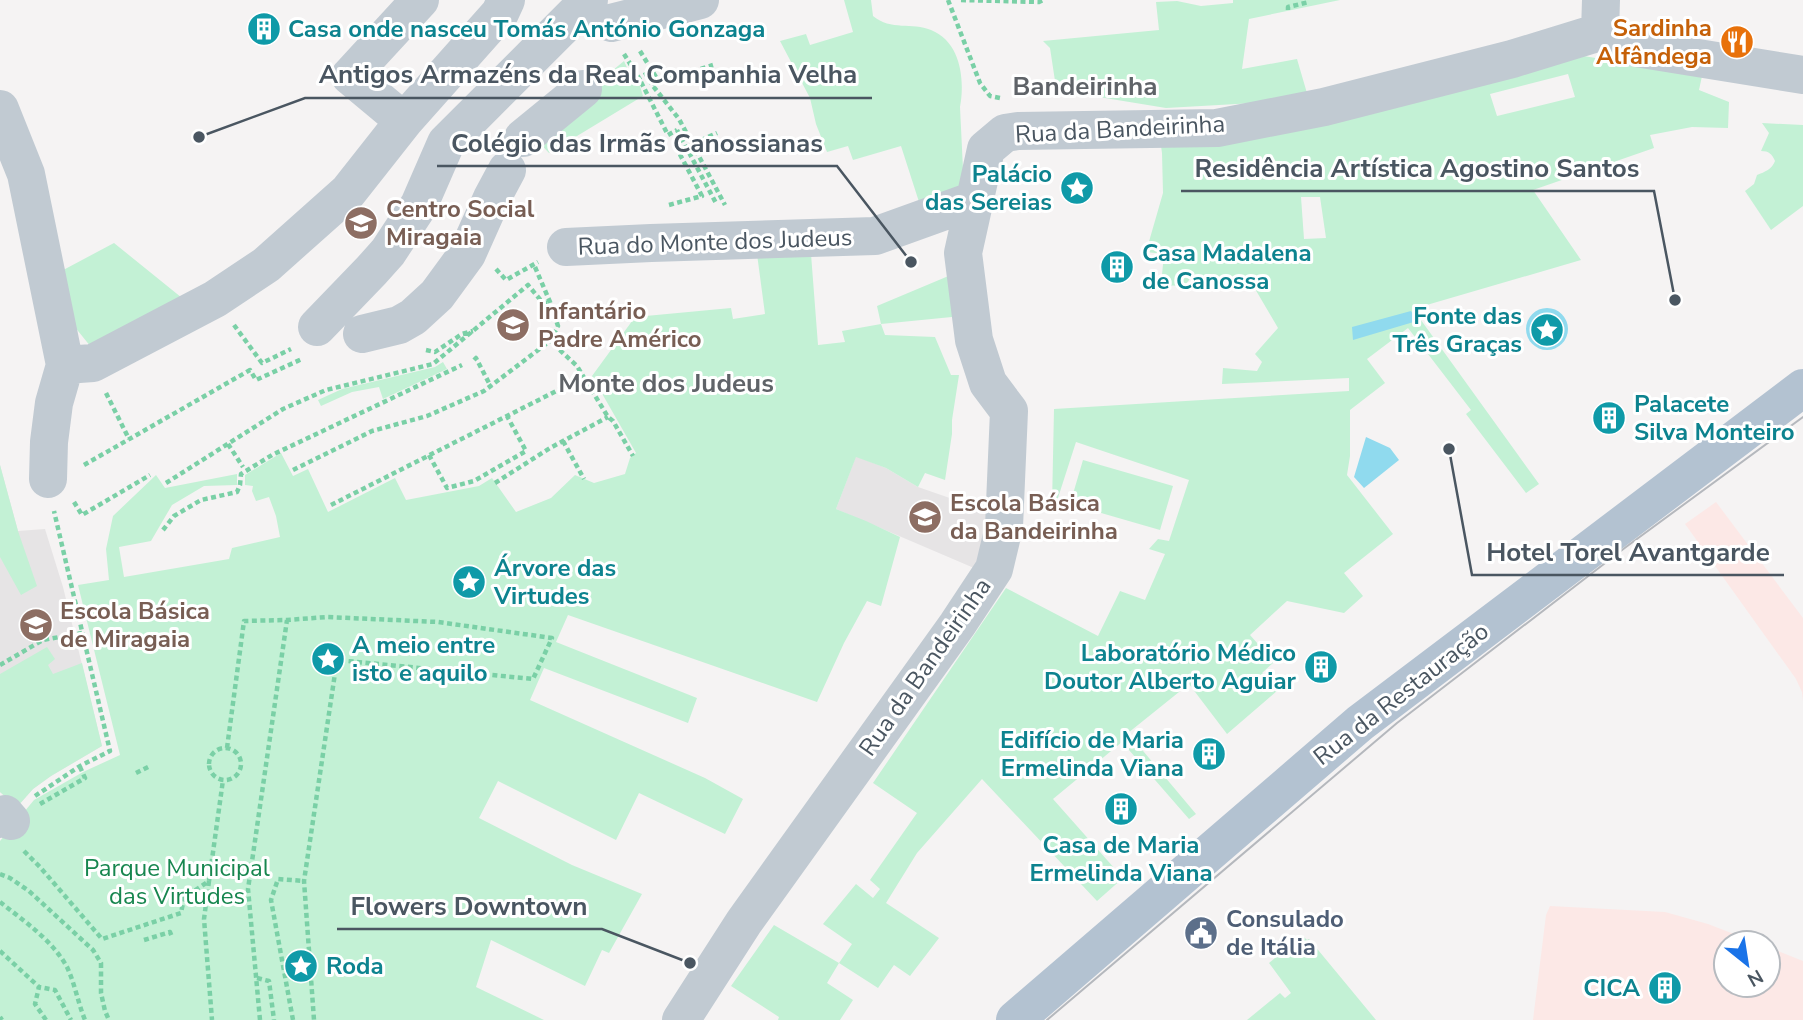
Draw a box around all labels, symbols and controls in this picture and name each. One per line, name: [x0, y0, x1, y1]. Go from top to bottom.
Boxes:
building icon: Casa onde nasceu Tomás António Gonzaga: [245, 10, 283, 48]
place label: Sardinha Alfândega: [1596, 12, 1712, 72]
place label: Casa onde nasceu Tomás António Gonzaga: [288, 13, 765, 45]
restaurant icon: Sardinha Alfândega: [1718, 23, 1756, 61]
callout: Antigos Armazéns da Real Companhia Velha: [305, 51, 872, 98]
text: Antigos Armazéns da Real Companhia Velha: [319, 57, 857, 92]
district label: Bandeirinha: [1012, 69, 1158, 104]
street label: Rua da Bandeirinha: [1014, 108, 1226, 150]
callout: Colégio das Irmãs Canossianas: [437, 119, 837, 166]
text: Colégio das Irmãs Canossianas: [451, 126, 823, 161]
callout: Residência Artística Agostino Santos: [1181, 144, 1654, 191]
text: Residência Artística Agostino Santos: [1194, 151, 1640, 186]
place label: Palácio das Sereias: [925, 158, 1052, 218]
place icon: Palácio das Sereias: [1058, 169, 1096, 207]
place label: Centro Social Miragaia: [386, 193, 535, 253]
school or university icon: Centro Social Miragaia: [342, 204, 380, 242]
street label: Rua do Monte dos Judeus: [577, 221, 853, 263]
place label: Casa Madalena de Canossa: [1142, 237, 1312, 297]
building icon: Casa Madalena de Canossa: [1098, 248, 1136, 286]
place label: Infantário Padre Américo: [538, 295, 702, 355]
place label: Fonte das Três Graças: [1392, 300, 1522, 360]
school or university icon: Infantário Padre Américo: [494, 306, 532, 344]
place icon: Fonte das Três Graças: [1528, 311, 1566, 349]
district label: Monte dos Judeus: [558, 366, 774, 401]
place label: Palacete Silva Monteiro: [1634, 388, 1795, 448]
building icon: Palacete Silva Monteiro: [1590, 399, 1628, 437]
place label: Escola Básica da Bandeirinha: [950, 487, 1118, 547]
school or university icon: Escola Básica da Bandeirinha: [906, 498, 944, 536]
callout: Hotel Torel Avantgarde: [1472, 528, 1784, 575]
text: Hotel Torel Avantgarde: [1486, 535, 1770, 570]
place label: Árvore das Virtudes: [493, 552, 616, 612]
place icon: Árvore das Virtudes: [450, 563, 488, 601]
street label: Rua da Bandeirinha: [852, 572, 998, 762]
place label: Escola Básica de Miragaia: [60, 595, 210, 655]
school or university icon: Escola Básica de Miragaia: [17, 606, 55, 644]
street label: Rua da Restauração: [1307, 615, 1495, 773]
place label: A meio entre isto e aquilo: [352, 629, 495, 689]
place label: Laboratório Médico Doutor Alberto Aguiar: [1044, 637, 1297, 697]
place icon: A meio entre isto e aquilo: [309, 640, 347, 678]
building icon: Laboratório Médico Doutor Alberto Aguiar: [1302, 648, 1340, 686]
place label: Edifício de Maria Ermelinda Viana: [1000, 724, 1184, 784]
building icon: Edifício de Maria Ermelinda Viana: [1190, 735, 1228, 773]
building icon: Casa de Maria Ermelinda Viana: [1102, 790, 1140, 828]
place label: Casa de Maria Ermelinda Viana: [1029, 829, 1213, 889]
park label: Parque Municipal das Virtudes: [84, 852, 270, 912]
callout: Flowers Downtown: [337, 882, 602, 929]
text: Flowers Downtown: [350, 889, 588, 924]
place label: Consulado de Itália: [1226, 903, 1344, 963]
public building icon: Consulado de Itália: [1182, 914, 1220, 952]
north arrow: [1712, 929, 1782, 999]
place icon: Roda: [282, 947, 320, 985]
place label: Roda: [326, 950, 384, 982]
text: N: [1742, 963, 1768, 993]
building icon: CICA: [1646, 969, 1684, 1007]
place label: CICA: [1583, 972, 1640, 1004]

